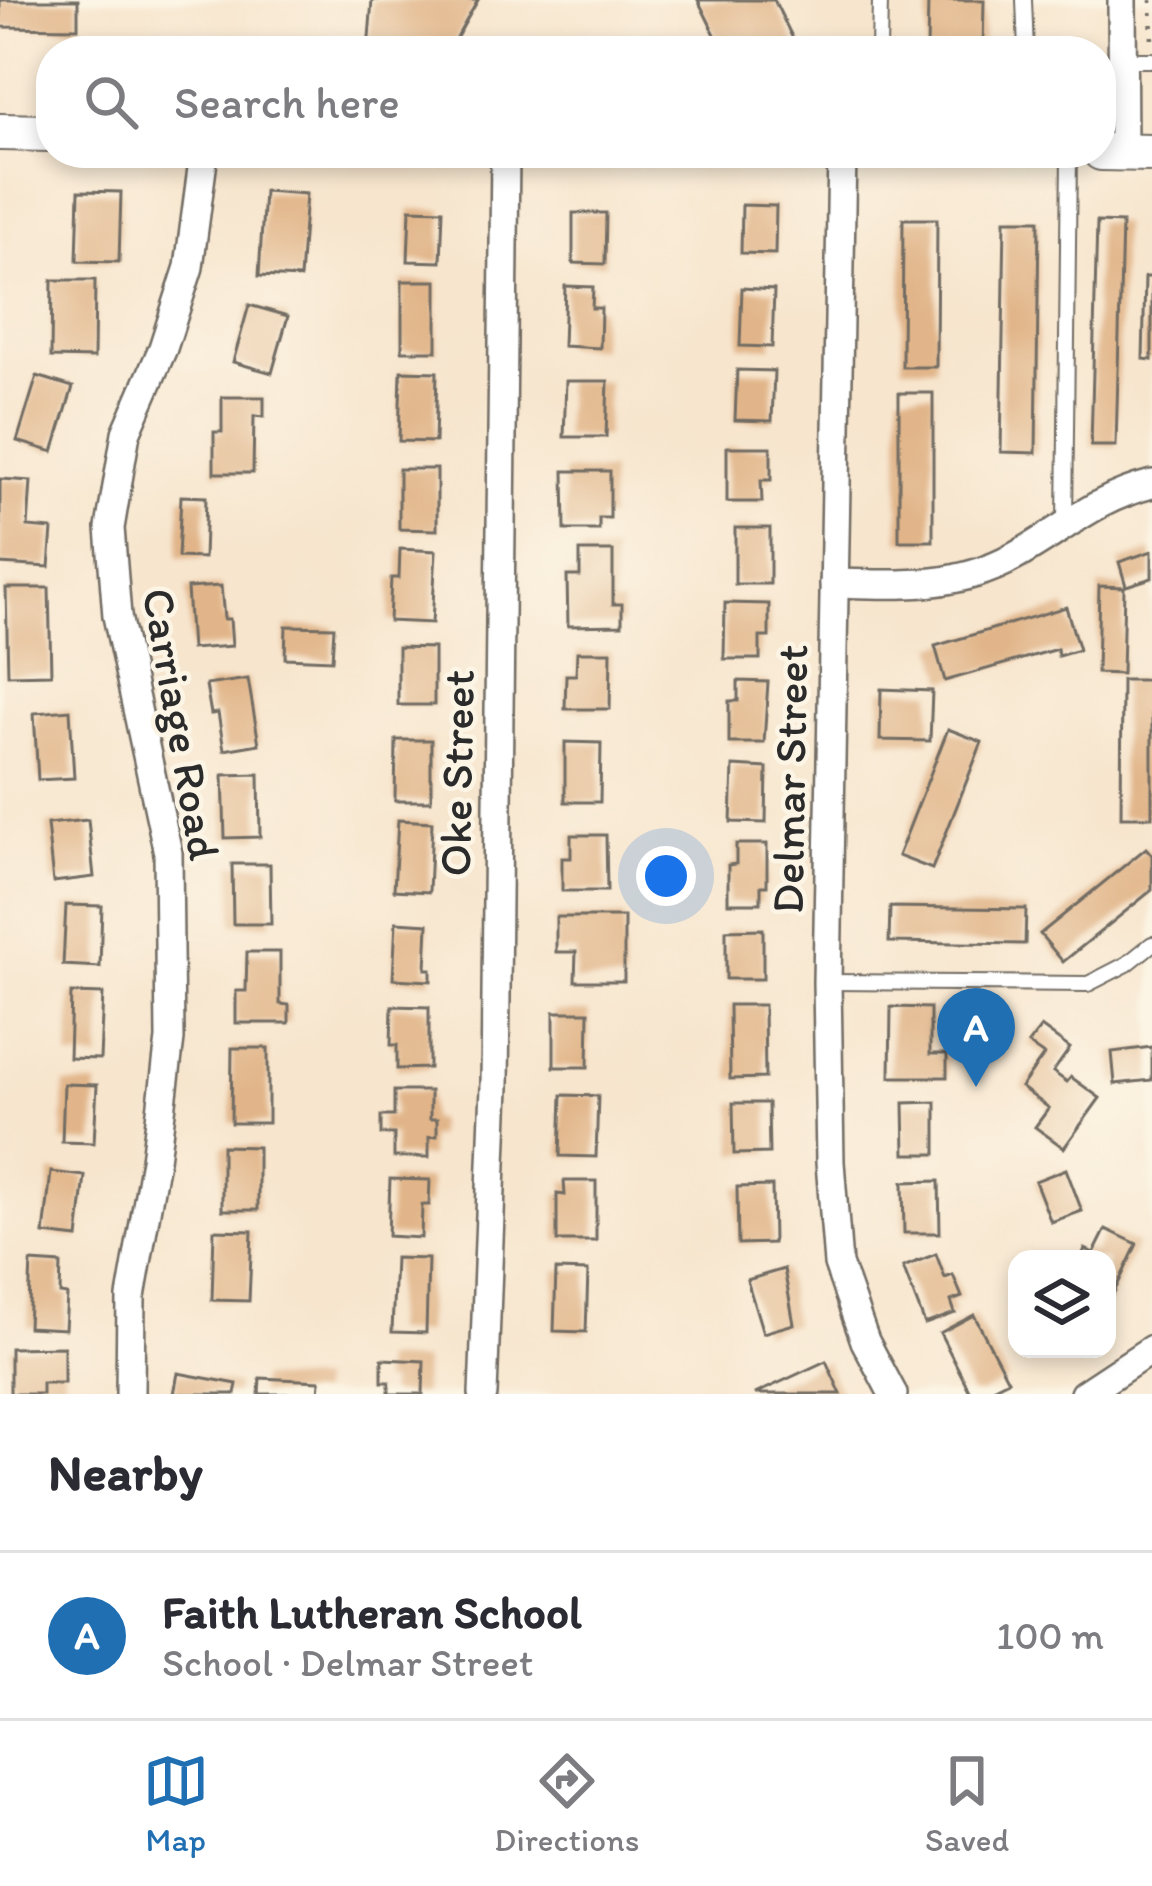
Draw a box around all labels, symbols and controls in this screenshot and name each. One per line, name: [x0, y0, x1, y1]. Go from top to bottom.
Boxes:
search box: [36, 36, 1116, 168]
icon: search: [78, 69, 144, 135]
text: Search here: [174, 75, 400, 129]
street label: Carriage Road: [132, 584, 232, 864]
street label: Delmar Street: [760, 644, 818, 914]
street label: Oke Street: [427, 669, 485, 877]
your location: [636, 846, 696, 906]
pin: A: [937, 988, 1015, 1087]
map controls: [1008, 1250, 1116, 1358]
button: layers: [1008, 1250, 1116, 1358]
text: Nearby: [48, 1442, 203, 1503]
text: Faith Lutheran School: [162, 1585, 582, 1639]
text: A: [75, 1612, 99, 1659]
text: 100 m: [996, 1612, 1104, 1659]
text: School · Delmar Street: [162, 1639, 534, 1686]
tab: Map: [143, 1748, 209, 1859]
tab: Directions: [494, 1748, 639, 1859]
tab: Saved: [925, 1748, 1009, 1859]

